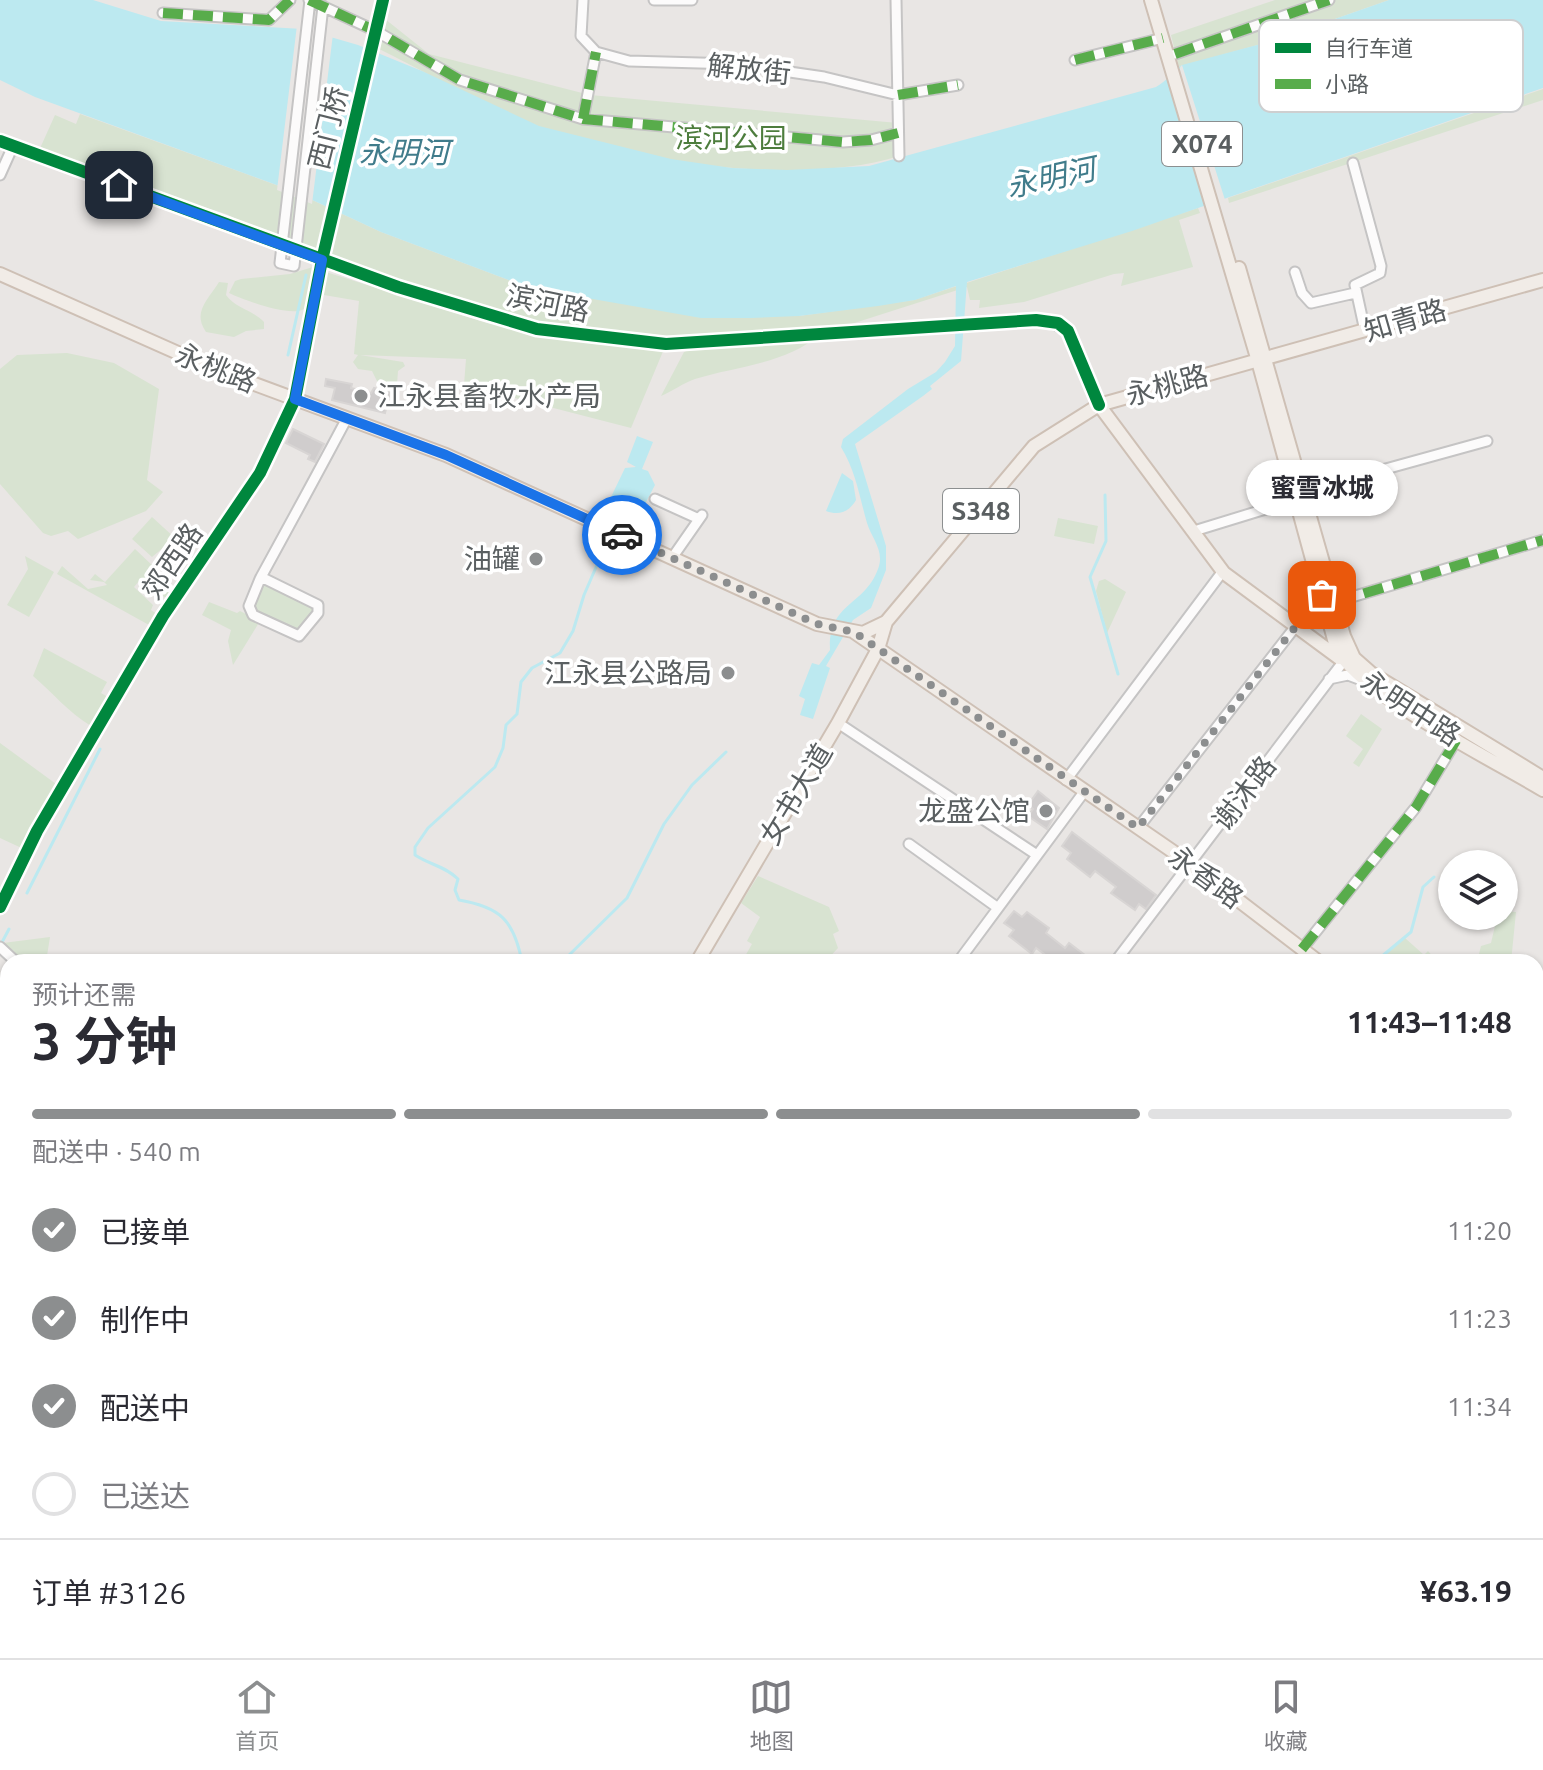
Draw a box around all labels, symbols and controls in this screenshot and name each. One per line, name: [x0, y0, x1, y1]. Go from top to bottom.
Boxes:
legend: [1259, 20, 1523, 112]
text: 自行车道: [1325, 35, 1413, 60]
street label: 解放街: [706, 49, 792, 88]
text: 小路: [1325, 71, 1369, 96]
street label: 西门桥: [302, 83, 353, 172]
park label: 滨河公园: [675, 122, 787, 153]
road number: X074: [1162, 122, 1242, 166]
water label: 永明河: [359, 135, 454, 169]
water label: 永明河: [1003, 150, 1103, 203]
pin: [85, 151, 153, 219]
icon: home: [97, 163, 141, 207]
street label: 滨河路: [504, 279, 592, 326]
street label: 知青路: [1360, 293, 1450, 346]
street label: 永桃路: [171, 337, 261, 398]
street label: 永桃路: [1122, 359, 1211, 410]
place label: 江永县畜牧水产局: [377, 380, 601, 411]
marker: 江永县畜牧水产局: [352, 387, 370, 405]
callout: 蜜雪冰城: [1246, 459, 1398, 515]
text: 蜜雪冰城: [1270, 473, 1374, 502]
road number: S348: [943, 489, 1019, 533]
courier: [582, 495, 662, 575]
icon: car: [600, 513, 644, 557]
street label: 郊西路: [135, 517, 208, 604]
place label: 油罐: [464, 543, 520, 574]
marker: 油罐: [527, 550, 545, 568]
pin: [1288, 561, 1356, 629]
icon: bag: [1300, 573, 1344, 617]
place label: 江永县公路局: [544, 657, 712, 688]
marker: 江永县公路局: [719, 664, 737, 682]
street label: 永明中路: [1356, 664, 1467, 751]
street label: 女书大道: [753, 738, 838, 850]
street label: 谢沐路: [1206, 750, 1281, 836]
place label: 龙盛公馆: [918, 795, 1030, 826]
marker: 龙盛公馆: [1037, 802, 1055, 820]
street label: 永香路: [1163, 839, 1249, 914]
map controls: [1438, 850, 1518, 930]
button: layers: [1438, 850, 1518, 930]
text: 预计还需: [32, 980, 136, 1009]
text: 11:43–11:48: [1347, 1005, 1512, 1039]
text: 3 分钟: [32, 1012, 178, 1070]
text: 配送中 · 540 m: [32, 1137, 201, 1166]
icon: check: [32, 1208, 76, 1252]
text: 已接单: [100, 1215, 190, 1249]
text: 11:20: [1447, 1216, 1512, 1245]
icon: check: [32, 1296, 76, 1340]
text: 制作中: [100, 1303, 190, 1337]
text: 11:23: [1447, 1304, 1512, 1333]
icon: check: [32, 1384, 76, 1428]
text: 配送中: [100, 1391, 190, 1425]
text: 11:34: [1447, 1392, 1512, 1421]
text: 已送达: [100, 1479, 190, 1513]
text: ¥63.19: [1420, 1574, 1512, 1608]
text: 订单 #3126: [32, 1576, 186, 1610]
tab: 首页: [235, 1675, 279, 1755]
tab: 地图: [749, 1675, 794, 1755]
tab: 收藏: [1264, 1675, 1308, 1755]

